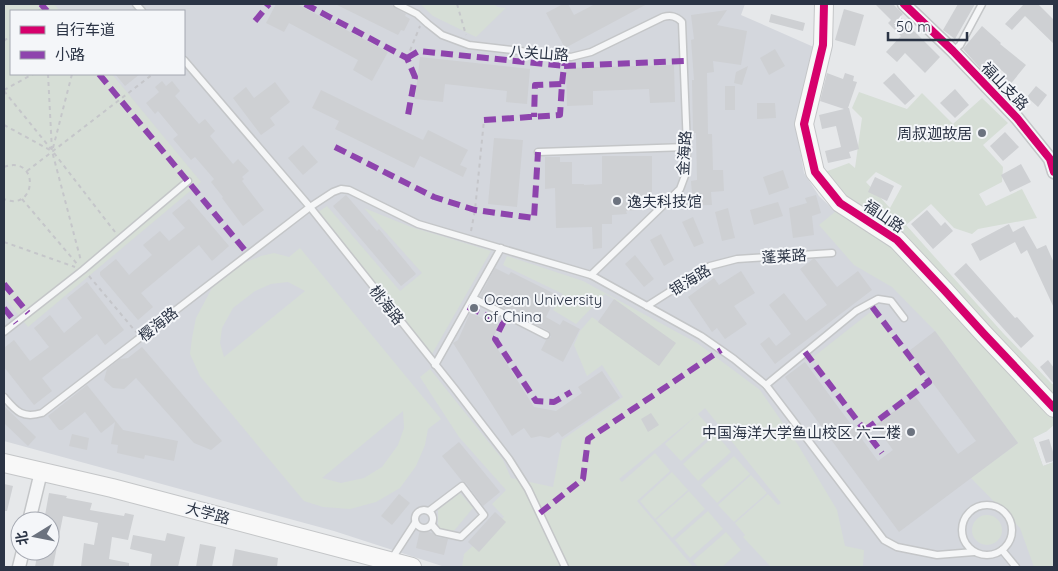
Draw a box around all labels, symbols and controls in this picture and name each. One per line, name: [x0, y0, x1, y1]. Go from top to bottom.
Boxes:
legend: [10, 10, 185, 75]
scale bar: [888, 10, 967, 42]
text: 50 m: [896, 17, 931, 36]
text: 自行车道: [55, 20, 115, 39]
street label: 八关山路: [508, 41, 570, 65]
text: 小路: [55, 45, 85, 64]
street label: 福山支路: [977, 58, 1033, 114]
place label: 周叔迦故居: [897, 124, 972, 143]
marker: 周叔迦故居: [976, 127, 988, 139]
street label: 金海路: [673, 130, 695, 176]
place label: 逸夫科技馆: [627, 192, 702, 211]
marker: 逸夫科技馆: [611, 195, 623, 207]
street label: 福山路: [860, 196, 908, 236]
street label: 蓬莱路: [761, 245, 807, 267]
street label: 银海路: [666, 260, 714, 300]
street label: 桃海路: [366, 281, 408, 329]
place label: Ocean University of China: [484, 290, 602, 326]
marker: Ocean University of China: [468, 302, 480, 314]
street label: 樱海路: [134, 303, 182, 345]
place label: 中国海洋大学鱼山校区 六二楼: [702, 423, 901, 442]
marker: 中国海洋大学鱼山校区 六二楼: [905, 426, 917, 438]
street label: 大学路: [184, 498, 232, 528]
north arrow: [10, 511, 60, 561]
text: 北: [12, 530, 32, 547]

